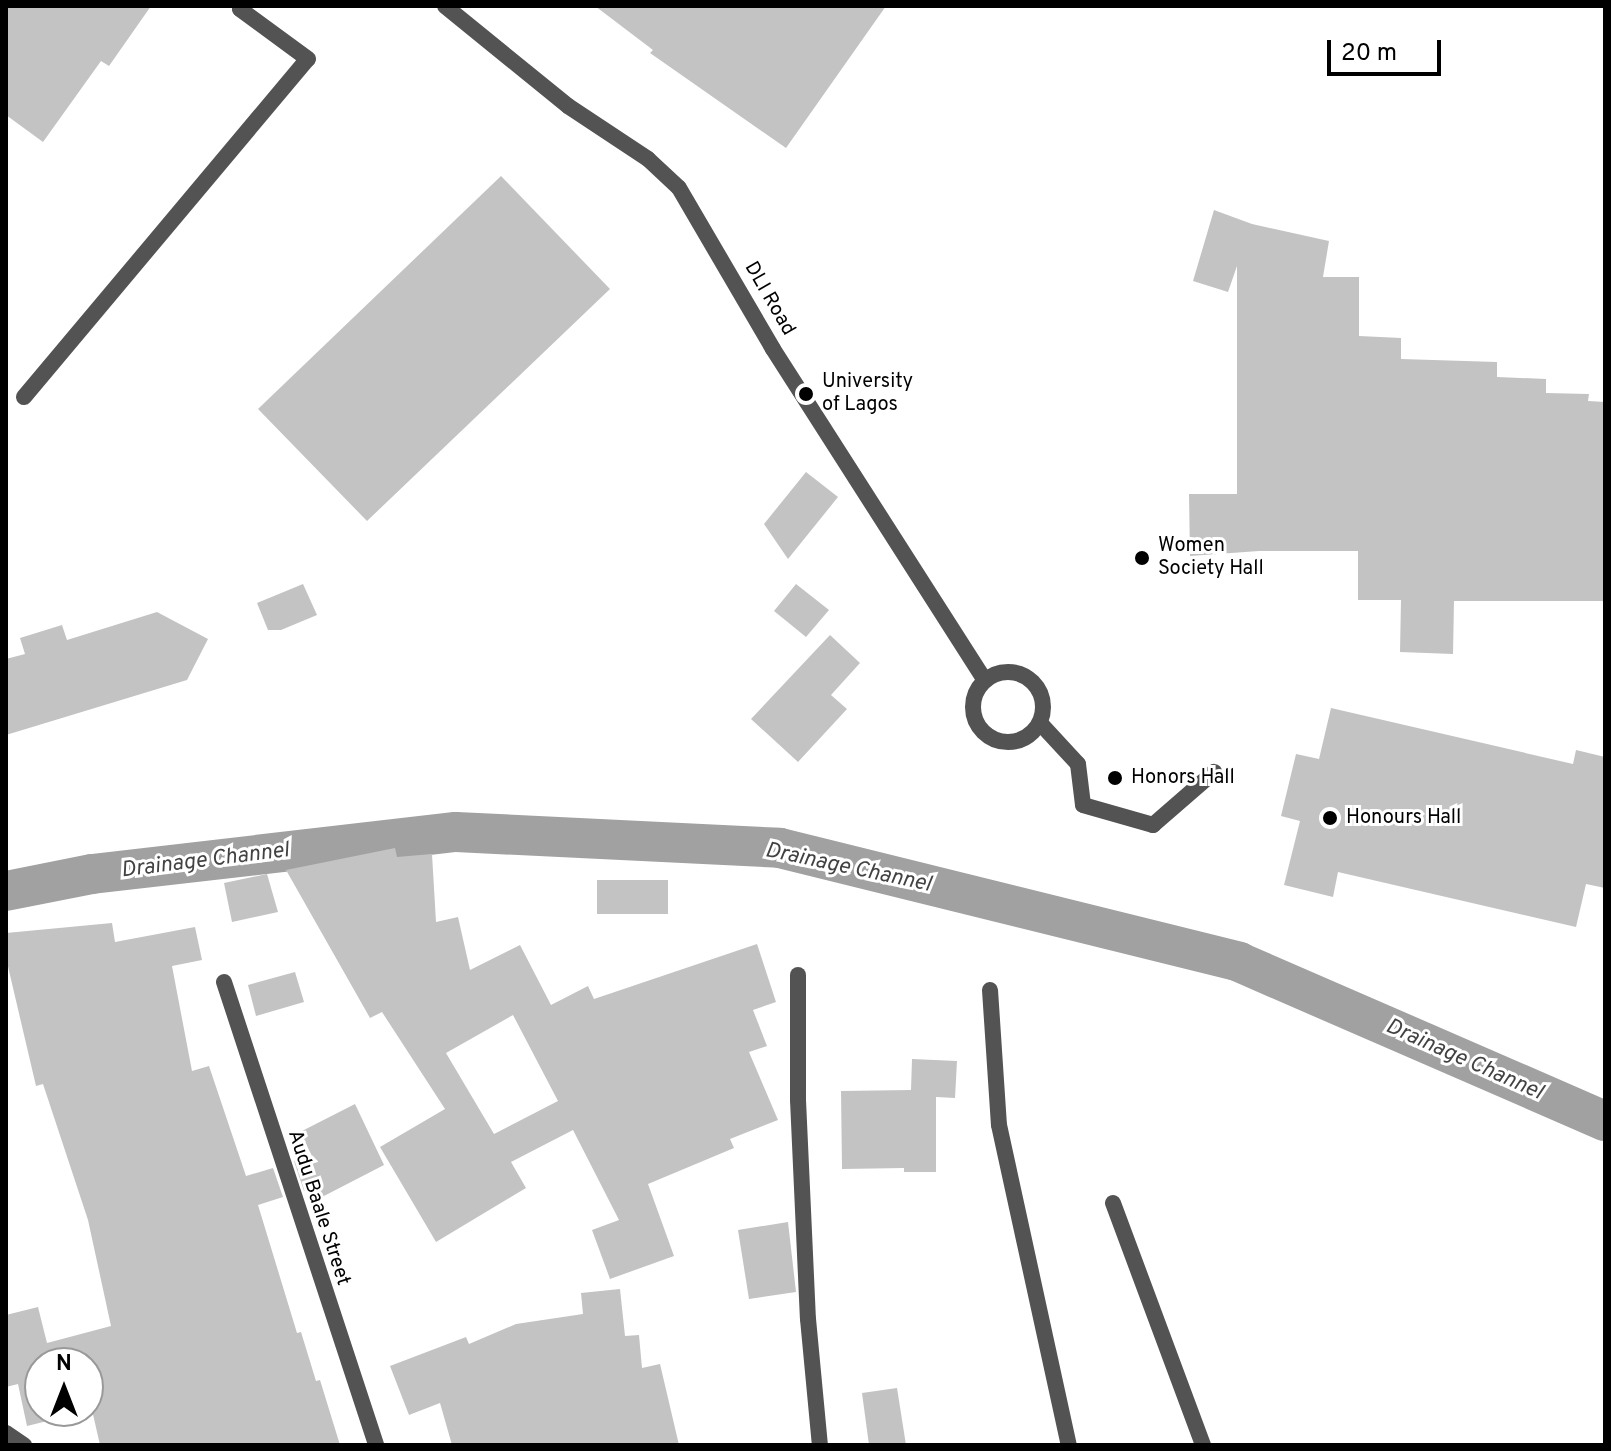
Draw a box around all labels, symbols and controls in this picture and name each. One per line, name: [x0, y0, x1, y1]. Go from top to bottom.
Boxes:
scale bar: [1331, 24, 1445, 74]
text: 20 m: [1341, 39, 1397, 69]
street label: DLI Road: [738, 258, 800, 340]
place label: University of Lagos: [822, 370, 913, 417]
marker: University of Lagos: [797, 385, 815, 403]
place label: Women Society Hall: [1158, 534, 1264, 581]
marker: Women Society Hall: [1133, 549, 1151, 567]
place label: Honors Hall: [1131, 766, 1235, 790]
marker: Honors Hall: [1106, 769, 1124, 787]
place label: Honours Hall: [1346, 806, 1461, 830]
marker: Honours Hall: [1321, 809, 1339, 827]
water label: Drainage Channel: [119, 838, 291, 884]
water label: Drainage Channel: [763, 838, 933, 898]
water label: Drainage Channel: [1381, 1014, 1547, 1106]
street label: Audu Baale Street: [282, 1127, 354, 1289]
north arrow: [24, 1347, 104, 1427]
text: N: [56, 1351, 72, 1378]

